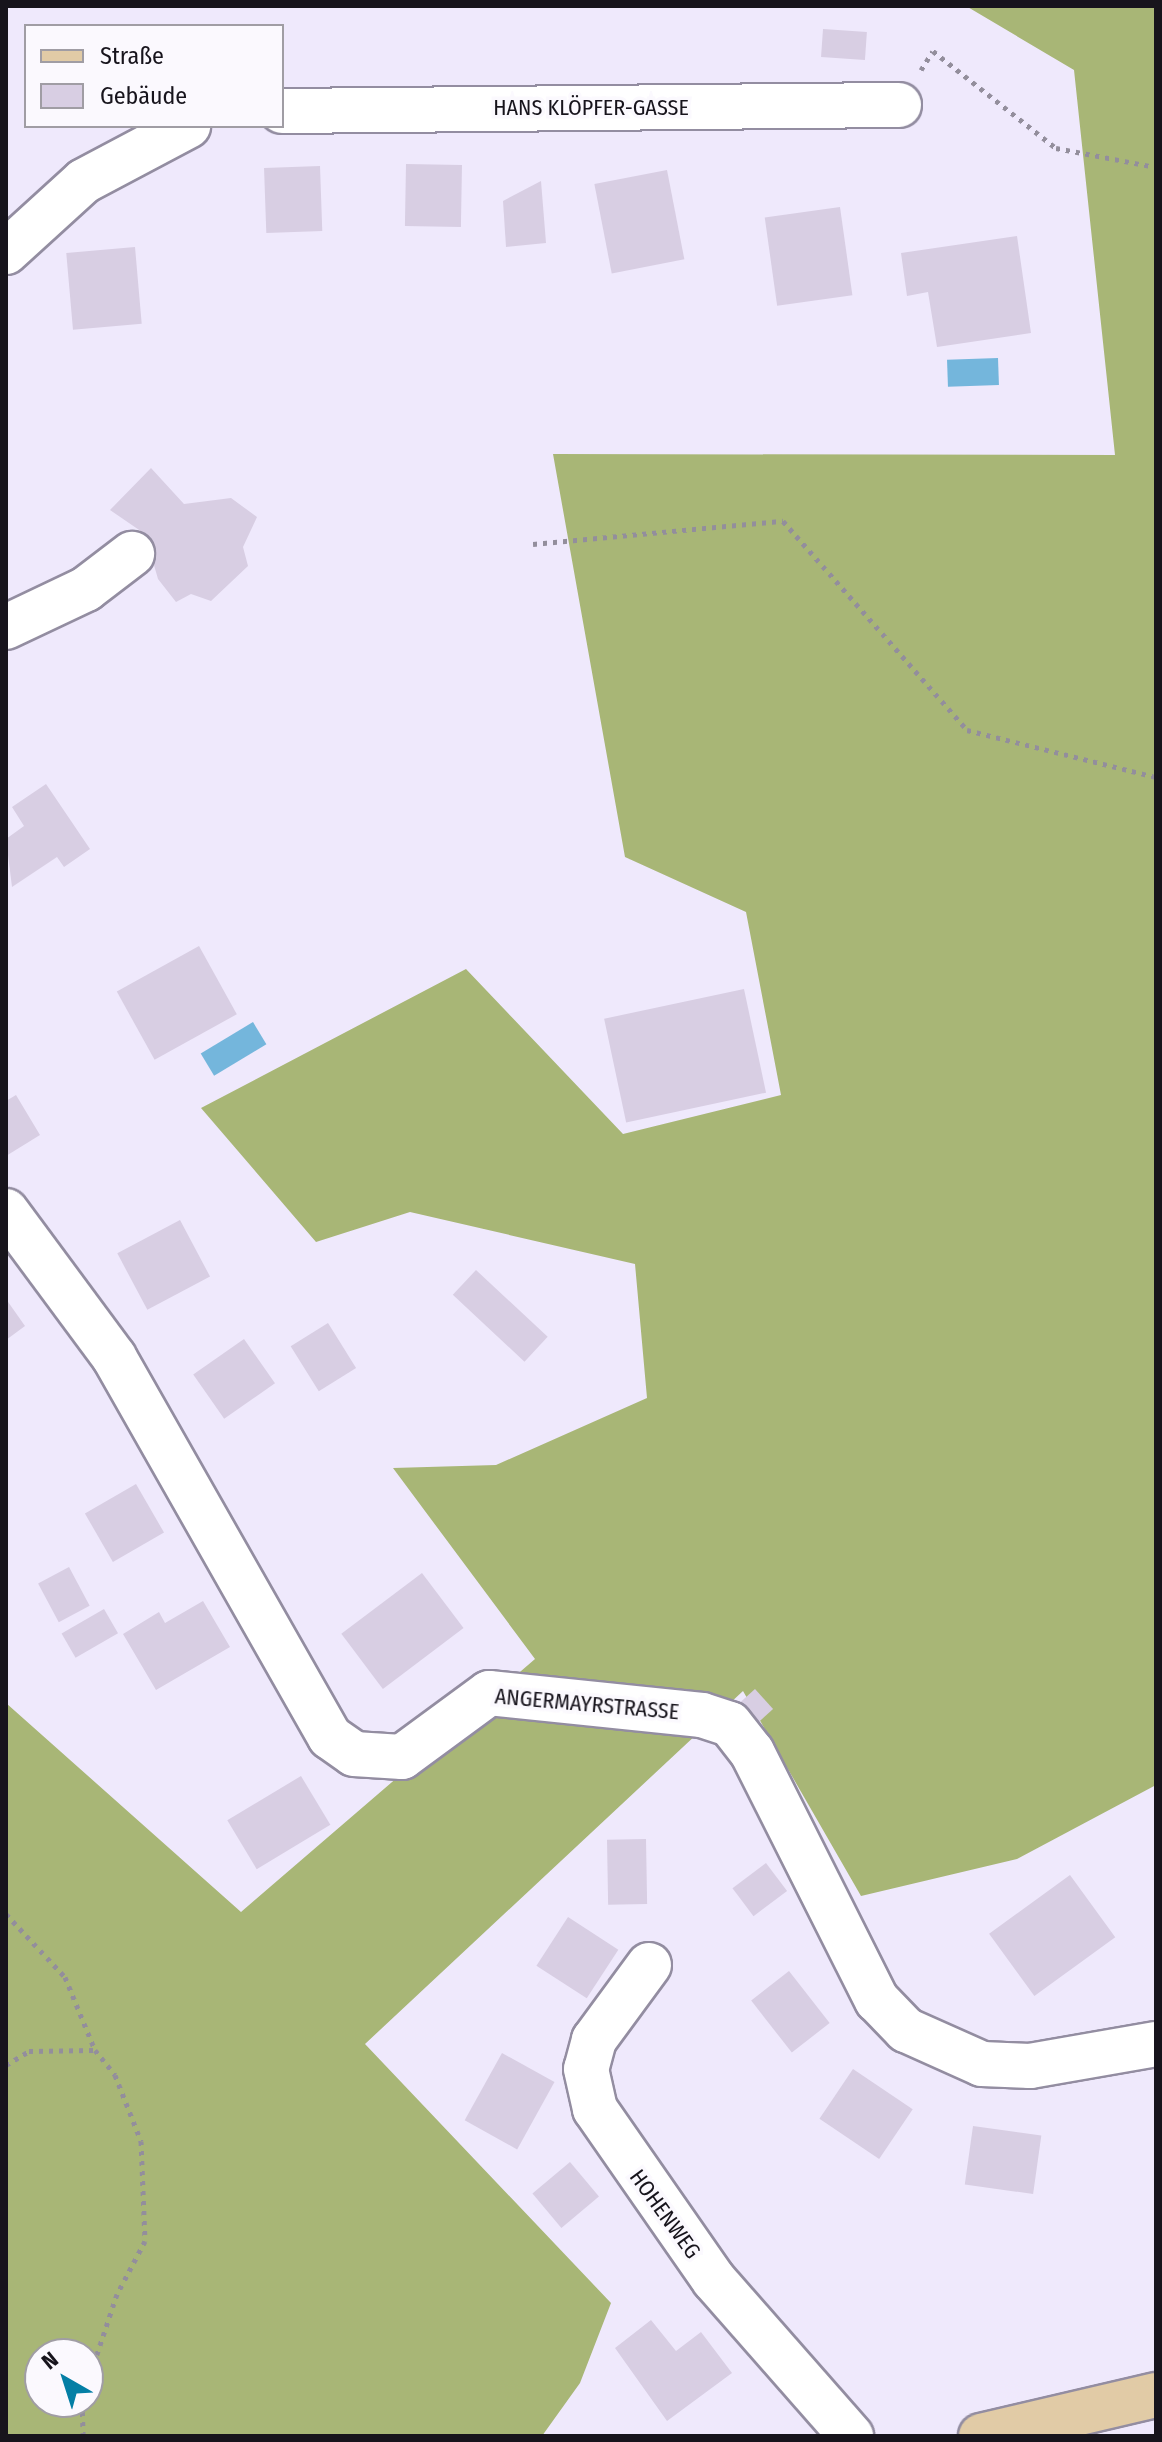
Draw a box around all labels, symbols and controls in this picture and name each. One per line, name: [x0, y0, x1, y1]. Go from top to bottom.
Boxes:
legend: [24, 24, 284, 128]
text: Straße: [100, 42, 164, 70]
text: Gebäude: [100, 82, 187, 110]
street label: HANS KLÖPFER-GASSE: [493, 95, 689, 121]
street label: ANGERMAYRSTRASSE: [494, 1683, 680, 1725]
street label: HOHENWEG: [624, 2164, 706, 2264]
north arrow: [24, 2338, 104, 2418]
text: N: [36, 2346, 63, 2375]

